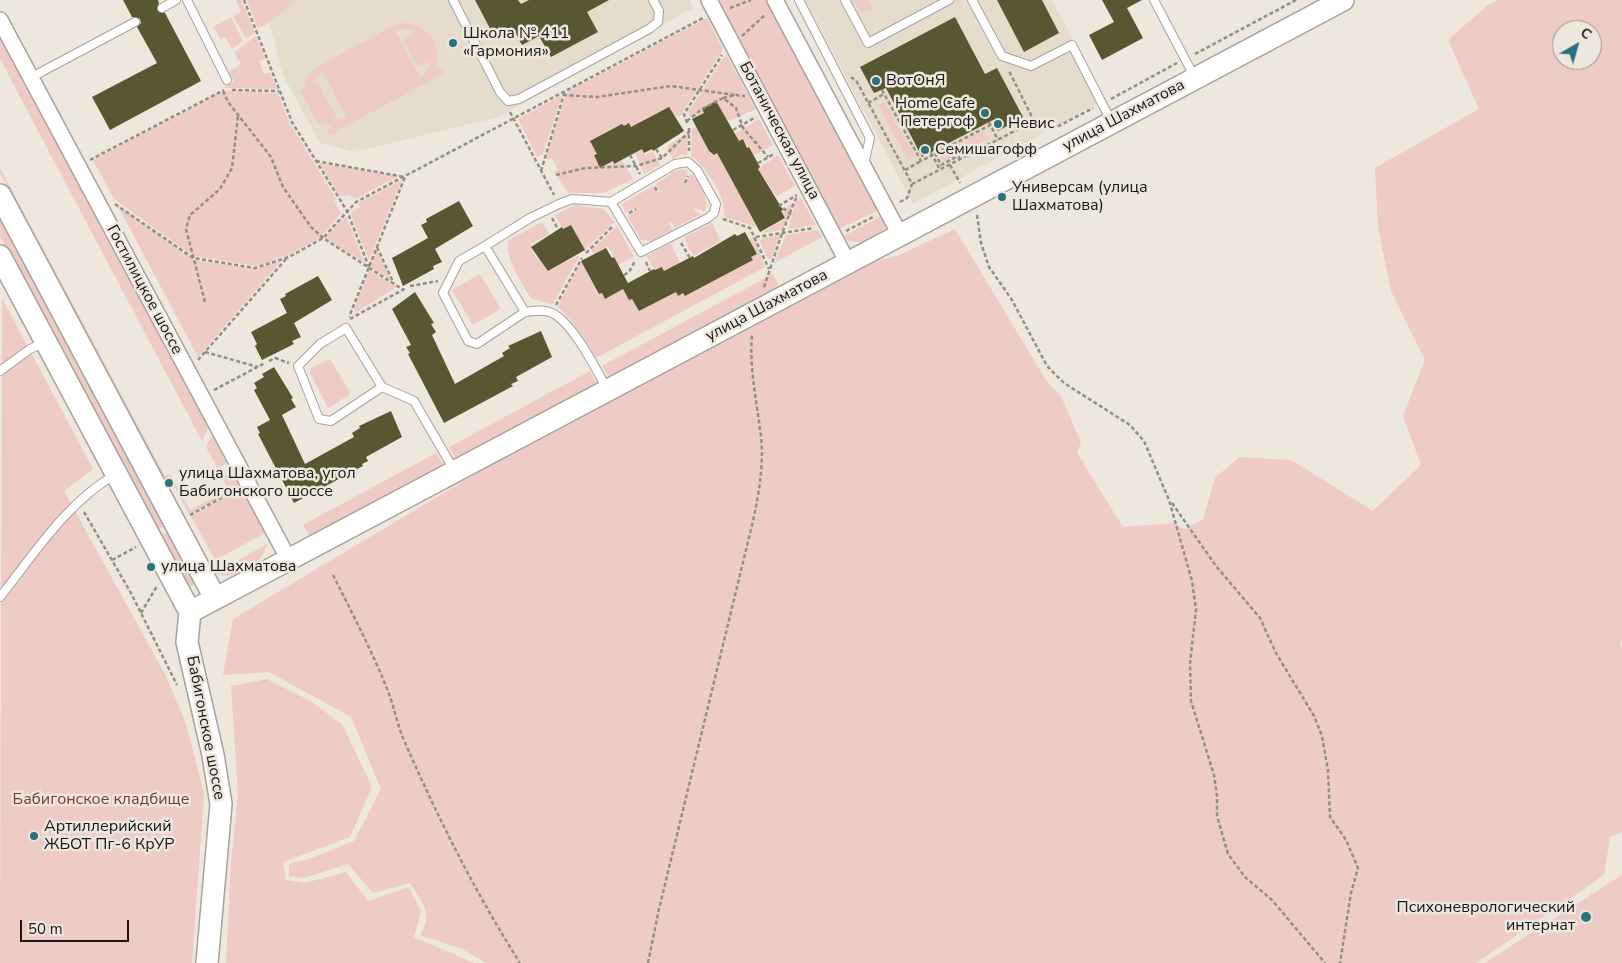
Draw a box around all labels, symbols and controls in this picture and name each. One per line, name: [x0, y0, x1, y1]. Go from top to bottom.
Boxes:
north arrow: [1552, 20, 1602, 70]
text: С: [1576, 23, 1596, 44]
place label: Школа № 411 «Гармония»: [463, 24, 569, 62]
marker: Школа № 411 «Гармония»: [447, 37, 459, 49]
street label: Ботаническая улица: [734, 59, 824, 203]
place label: ВотОнЯ: [886, 71, 945, 91]
marker: ВотОнЯ: [870, 75, 882, 87]
street label: улица Шахматова: [1060, 76, 1188, 156]
place label: Home Cafe Петергоф: [895, 94, 975, 132]
marker: Home Cafe Петергоф: [979, 107, 991, 119]
place label: Невис: [1008, 114, 1055, 134]
marker: Невис: [992, 118, 1004, 130]
place label: Семишагофф: [935, 140, 1037, 160]
marker: Семишагофф: [919, 144, 931, 156]
place label: Универсам (улица Шахматова): [1012, 178, 1148, 216]
marker: Универсам (улица Шахматова): [996, 191, 1008, 203]
street label: Гостилицкое шоссе: [102, 222, 186, 358]
street label: улица Шахматова: [703, 266, 831, 346]
place label: улица Шахматова, угол Бабигонского шоссе: [179, 464, 356, 502]
marker: улица Шахматова, угол Бабигонского шоссе: [163, 477, 175, 489]
place label: улица Шахматова: [161, 557, 296, 577]
marker: улица Шахматова: [145, 561, 157, 573]
street label: Бабигонское шоссе: [182, 654, 228, 802]
park label: Бабигонское кладбище: [13, 790, 189, 810]
place label: Артиллерийский ЖБОТ Пг-6 КрУР: [44, 817, 174, 855]
marker: Артиллерийский ЖБОТ Пг-6 КрУР: [28, 830, 40, 842]
place label: Психоневрологический интернат: [1397, 898, 1575, 936]
scale bar: [22, 910, 131, 942]
marker: Психоневрологический интернат: [1579, 910, 1593, 924]
text: 50 m: [28, 919, 63, 939]

